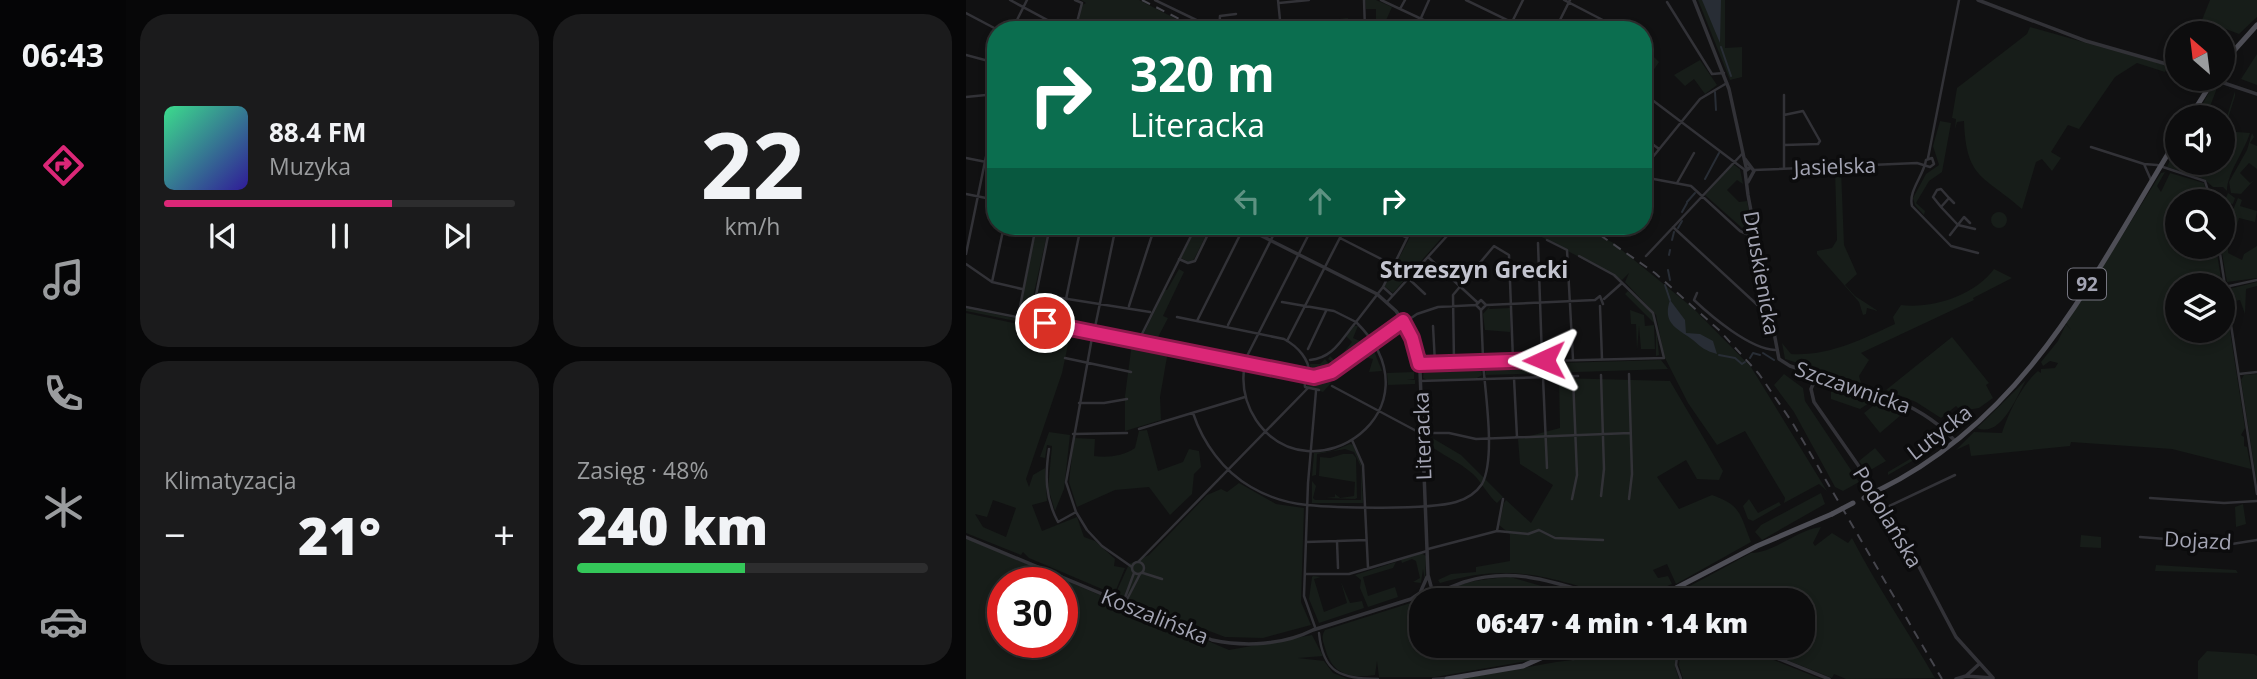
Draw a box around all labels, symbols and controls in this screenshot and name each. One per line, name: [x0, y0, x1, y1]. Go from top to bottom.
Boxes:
north arrow: [2165, 21, 2235, 91]
map controls: [2165, 21, 2235, 343]
text: 06:43: [22, 33, 104, 76]
text: 320 m: [1130, 40, 1275, 106]
icon: right: [1015, 49, 1106, 140]
text: 22: [700, 102, 805, 226]
text: Literacka: [1130, 103, 1265, 146]
button: sound: [2165, 105, 2235, 175]
text: 88.4 FM: [269, 114, 367, 150]
icon: directions: [39, 141, 88, 190]
text: Muzyka: [269, 150, 351, 182]
street label: Jasielska: [1791, 151, 1877, 181]
icon: left: [1228, 182, 1266, 220]
icon: ahead: [1301, 182, 1339, 220]
icon: right: [1374, 182, 1412, 220]
button: search: [2165, 189, 2235, 259]
street label: Druskienicka: [1737, 209, 1787, 337]
text: km/h: [725, 210, 780, 242]
icon: previous: [204, 217, 242, 255]
icon: pause: [321, 217, 359, 255]
icon: next: [438, 217, 476, 255]
district label: Strzeszyn Grecki: [1380, 253, 1568, 285]
icon: music: [39, 255, 88, 304]
road number: 92: [2068, 268, 2106, 300]
button: layers: [2165, 273, 2235, 343]
pin: [1015, 293, 1075, 353]
icon: arrive: [1026, 304, 1064, 342]
position arrow: [1507, 323, 1581, 397]
street label: Szczawnicka: [1792, 354, 1914, 420]
icon: phone: [39, 369, 88, 418]
street label: Literacka: [1406, 391, 1438, 481]
street label: Lutycka: [1901, 398, 1977, 466]
text: Zasięg · 48%: [577, 454, 708, 486]
street label: Podolańska: [1847, 461, 1929, 573]
text: Klimatyzacja: [164, 464, 297, 496]
icon: climate: [39, 483, 88, 532]
text: 240 km: [577, 489, 768, 560]
text: 21°: [298, 499, 381, 570]
text: −: [164, 508, 186, 560]
text: +: [493, 508, 515, 560]
street label: Dojazd: [2164, 524, 2232, 556]
speed limit sign: 30: [987, 567, 1078, 658]
street label: Koszalińska: [1097, 582, 1213, 650]
icon: car: [39, 597, 88, 646]
text: 06:47 · 4 min · 1.4 km: [1476, 605, 1748, 641]

